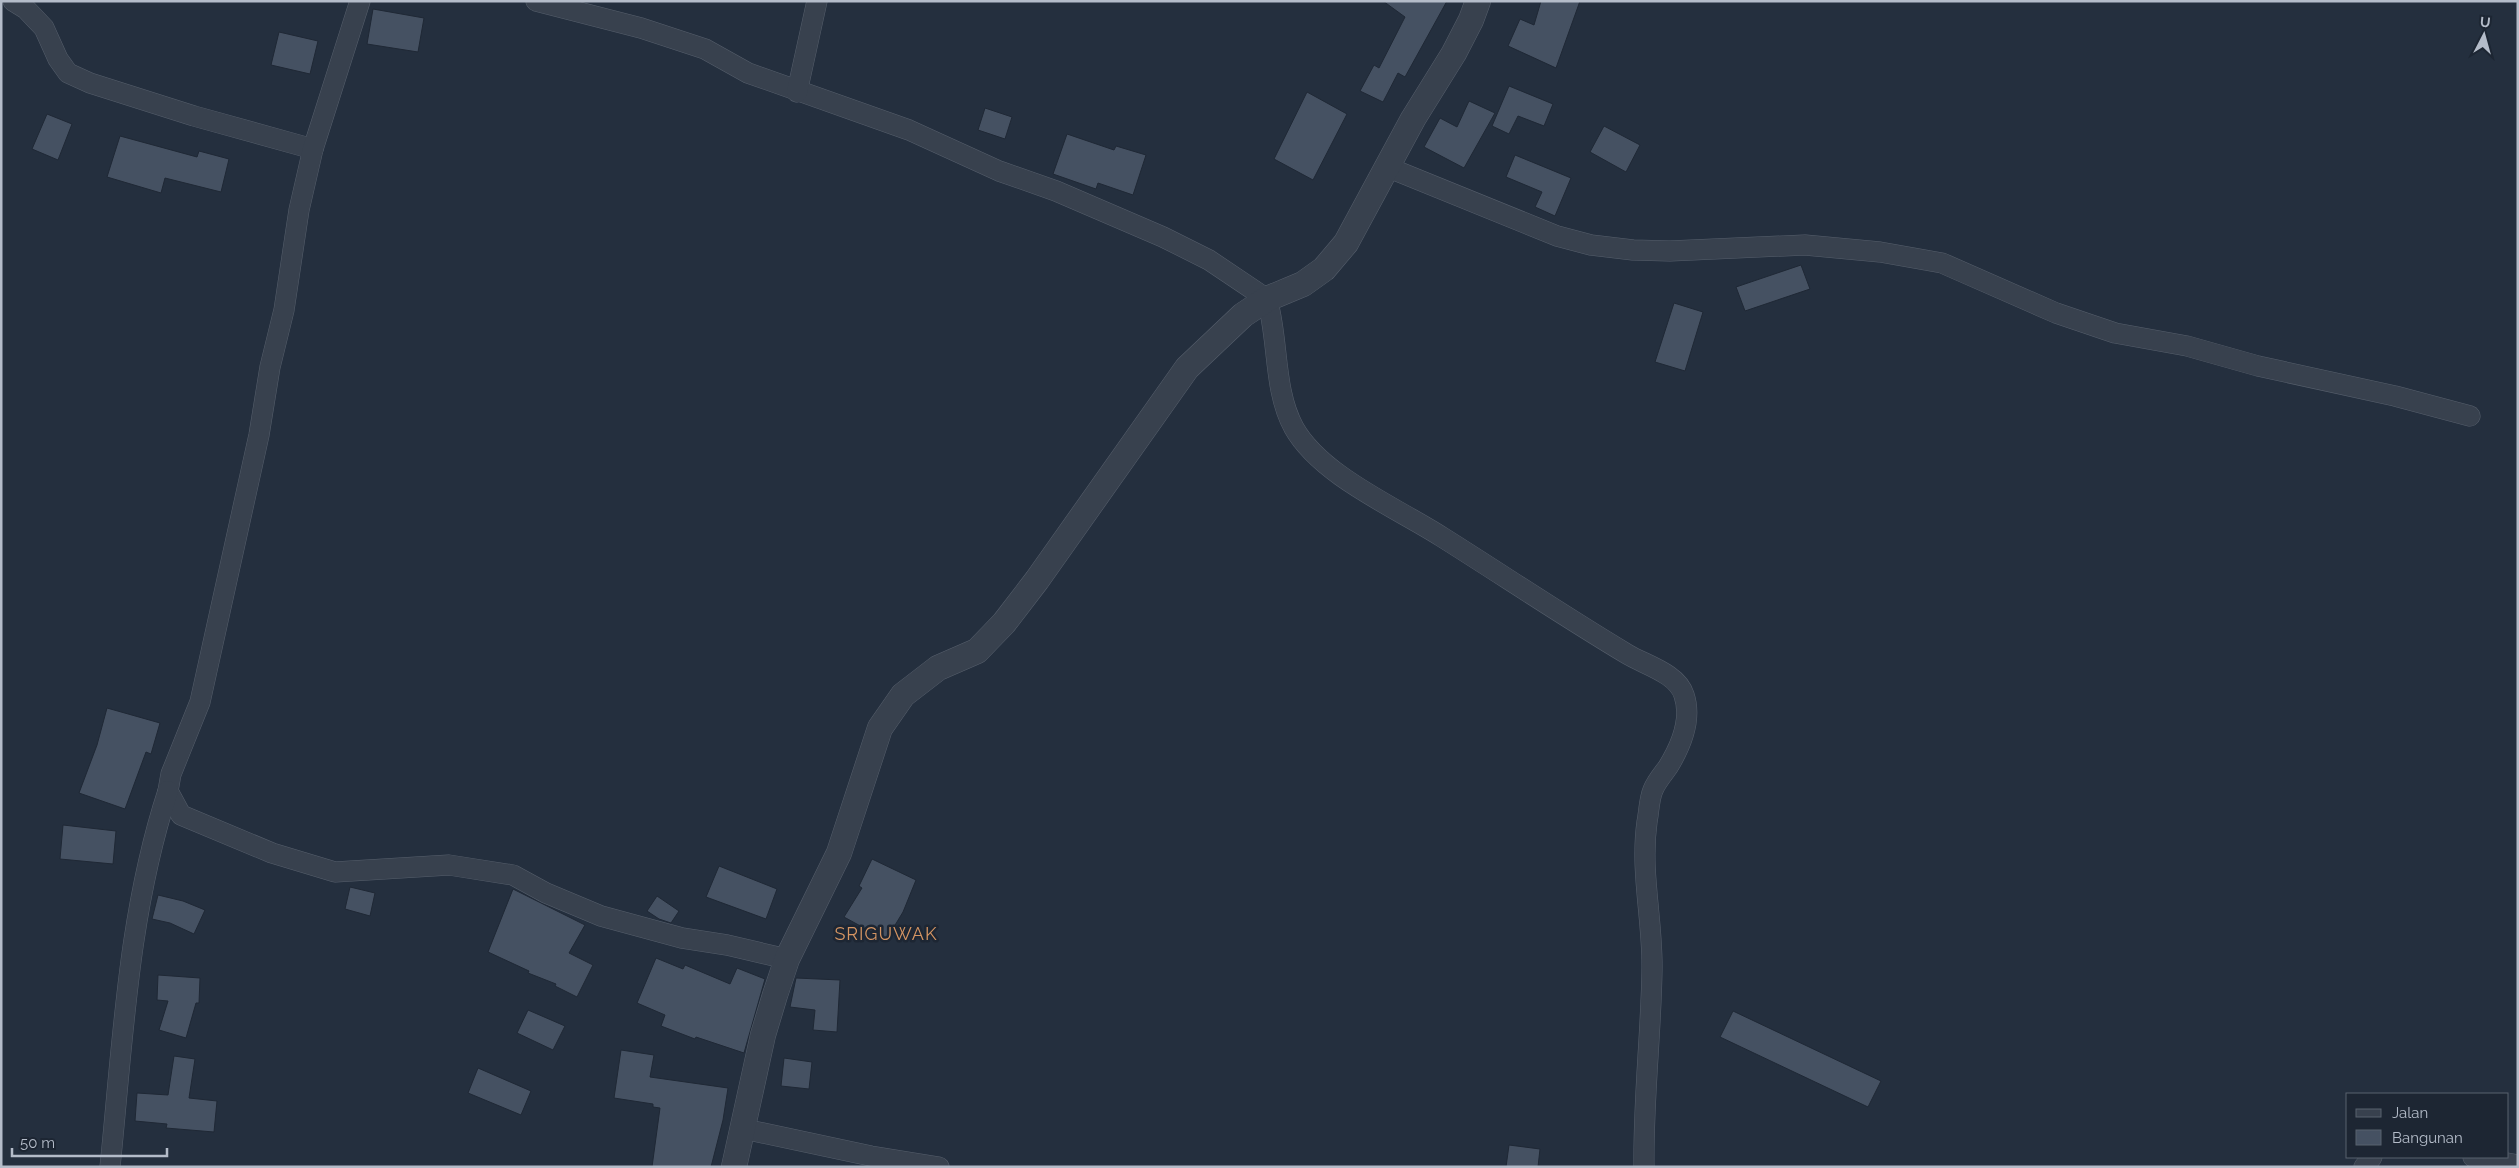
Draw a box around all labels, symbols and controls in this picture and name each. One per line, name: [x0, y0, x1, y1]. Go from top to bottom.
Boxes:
north arrow: [2459, 10, 2509, 60]
text: U: [2479, 14, 2491, 31]
district label: SRIGUWAK: [834, 923, 938, 944]
legend: [2346, 1093, 2509, 1158]
text: Jalan: [2392, 1104, 2428, 1122]
scale bar: [12, 1126, 168, 1158]
text: Bangunan: [2392, 1129, 2463, 1147]
text: 50 m: [20, 1134, 55, 1152]

